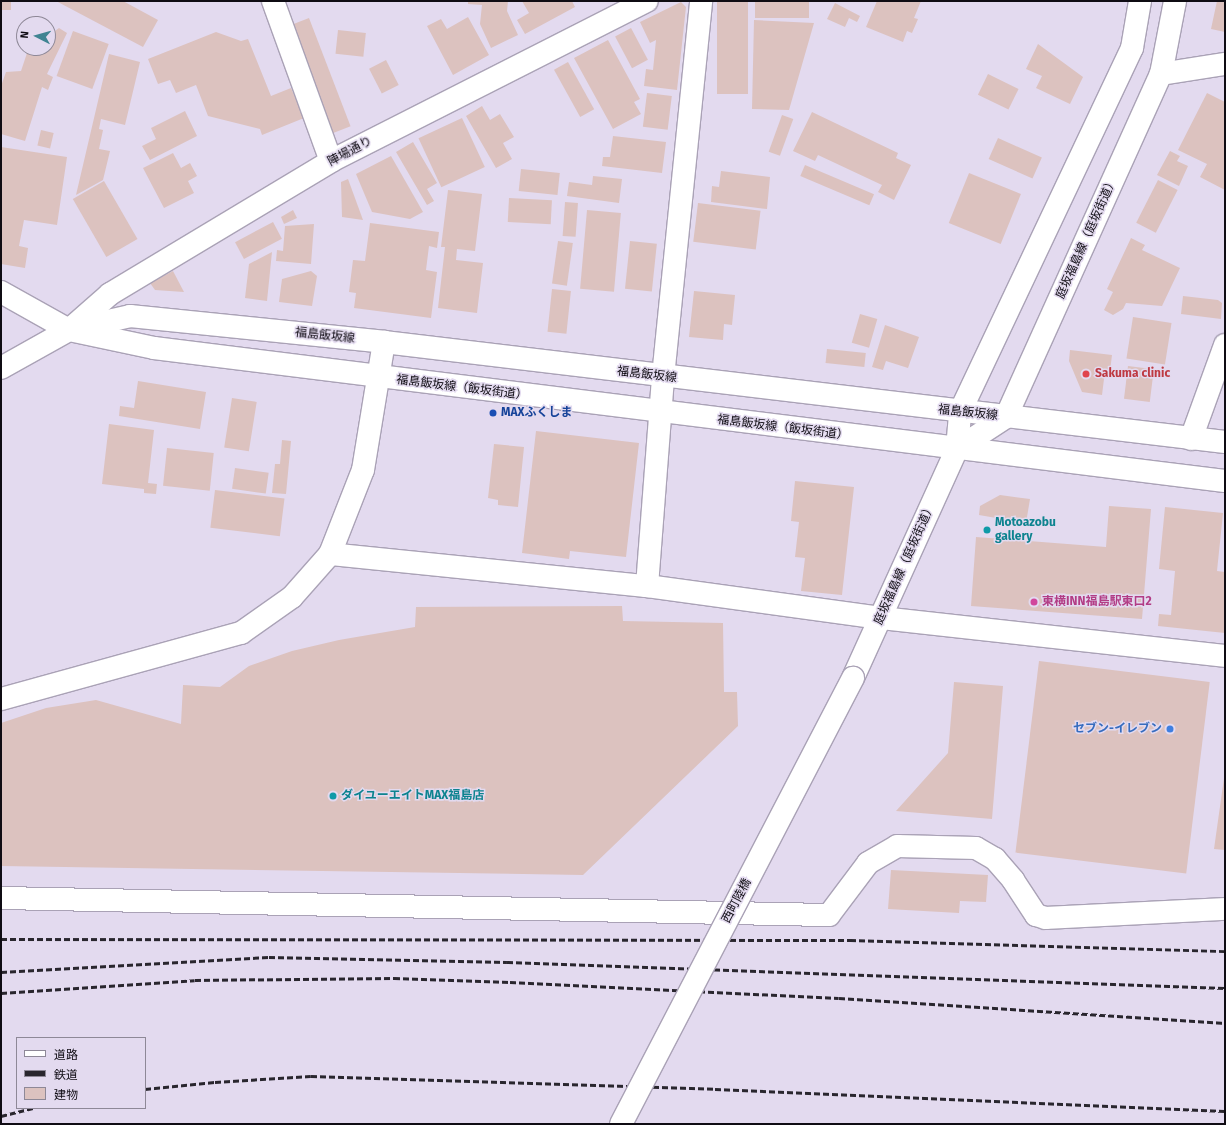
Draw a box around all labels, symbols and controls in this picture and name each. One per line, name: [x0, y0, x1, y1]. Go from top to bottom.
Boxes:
north arrow: [16, 16, 56, 56]
text: N: [18, 30, 31, 39]
street label: 陣場通り: [325, 134, 375, 170]
street label: 庭坂福島線（庭坂街道）: [1054, 175, 1120, 301]
street label: 福島飯坂線: [294, 326, 356, 346]
street label: 福島飯坂線: [616, 364, 678, 386]
place label: Sakuma clinic: [1095, 367, 1170, 381]
marker: Sakuma clinic: [1080, 368, 1092, 380]
street label: 福島飯坂線（飯坂街道）: [396, 373, 528, 403]
street label: 福島飯坂線: [937, 403, 999, 423]
place label: MAXふくしま: [501, 406, 572, 420]
marker: MAXふくしま: [488, 408, 498, 418]
street label: 福島飯坂線（飯坂街道）: [717, 413, 849, 443]
street label: 庭坂福島線（庭坂街道）: [872, 501, 938, 627]
place label: Motoazobu gallery: [995, 516, 1056, 544]
marker: Motoazobu gallery: [982, 525, 992, 535]
place label: 東横INN福島駅東口2: [1042, 595, 1152, 609]
marker: 東横INN福島駅東口2: [1029, 597, 1039, 607]
place label: セブン-イレブン: [1073, 722, 1162, 736]
marker: セブン-イレブン: [1165, 724, 1175, 734]
place label: ダイユーエイトMAX福島店: [341, 789, 484, 803]
marker: ダイユーエイトMAX福島店: [328, 791, 338, 801]
street label: 西町陸橋: [719, 876, 755, 926]
legend: [16, 1037, 146, 1109]
text: 道路: [54, 1048, 78, 1062]
text: 鉄道: [54, 1068, 78, 1082]
text: 建物: [54, 1088, 78, 1102]

